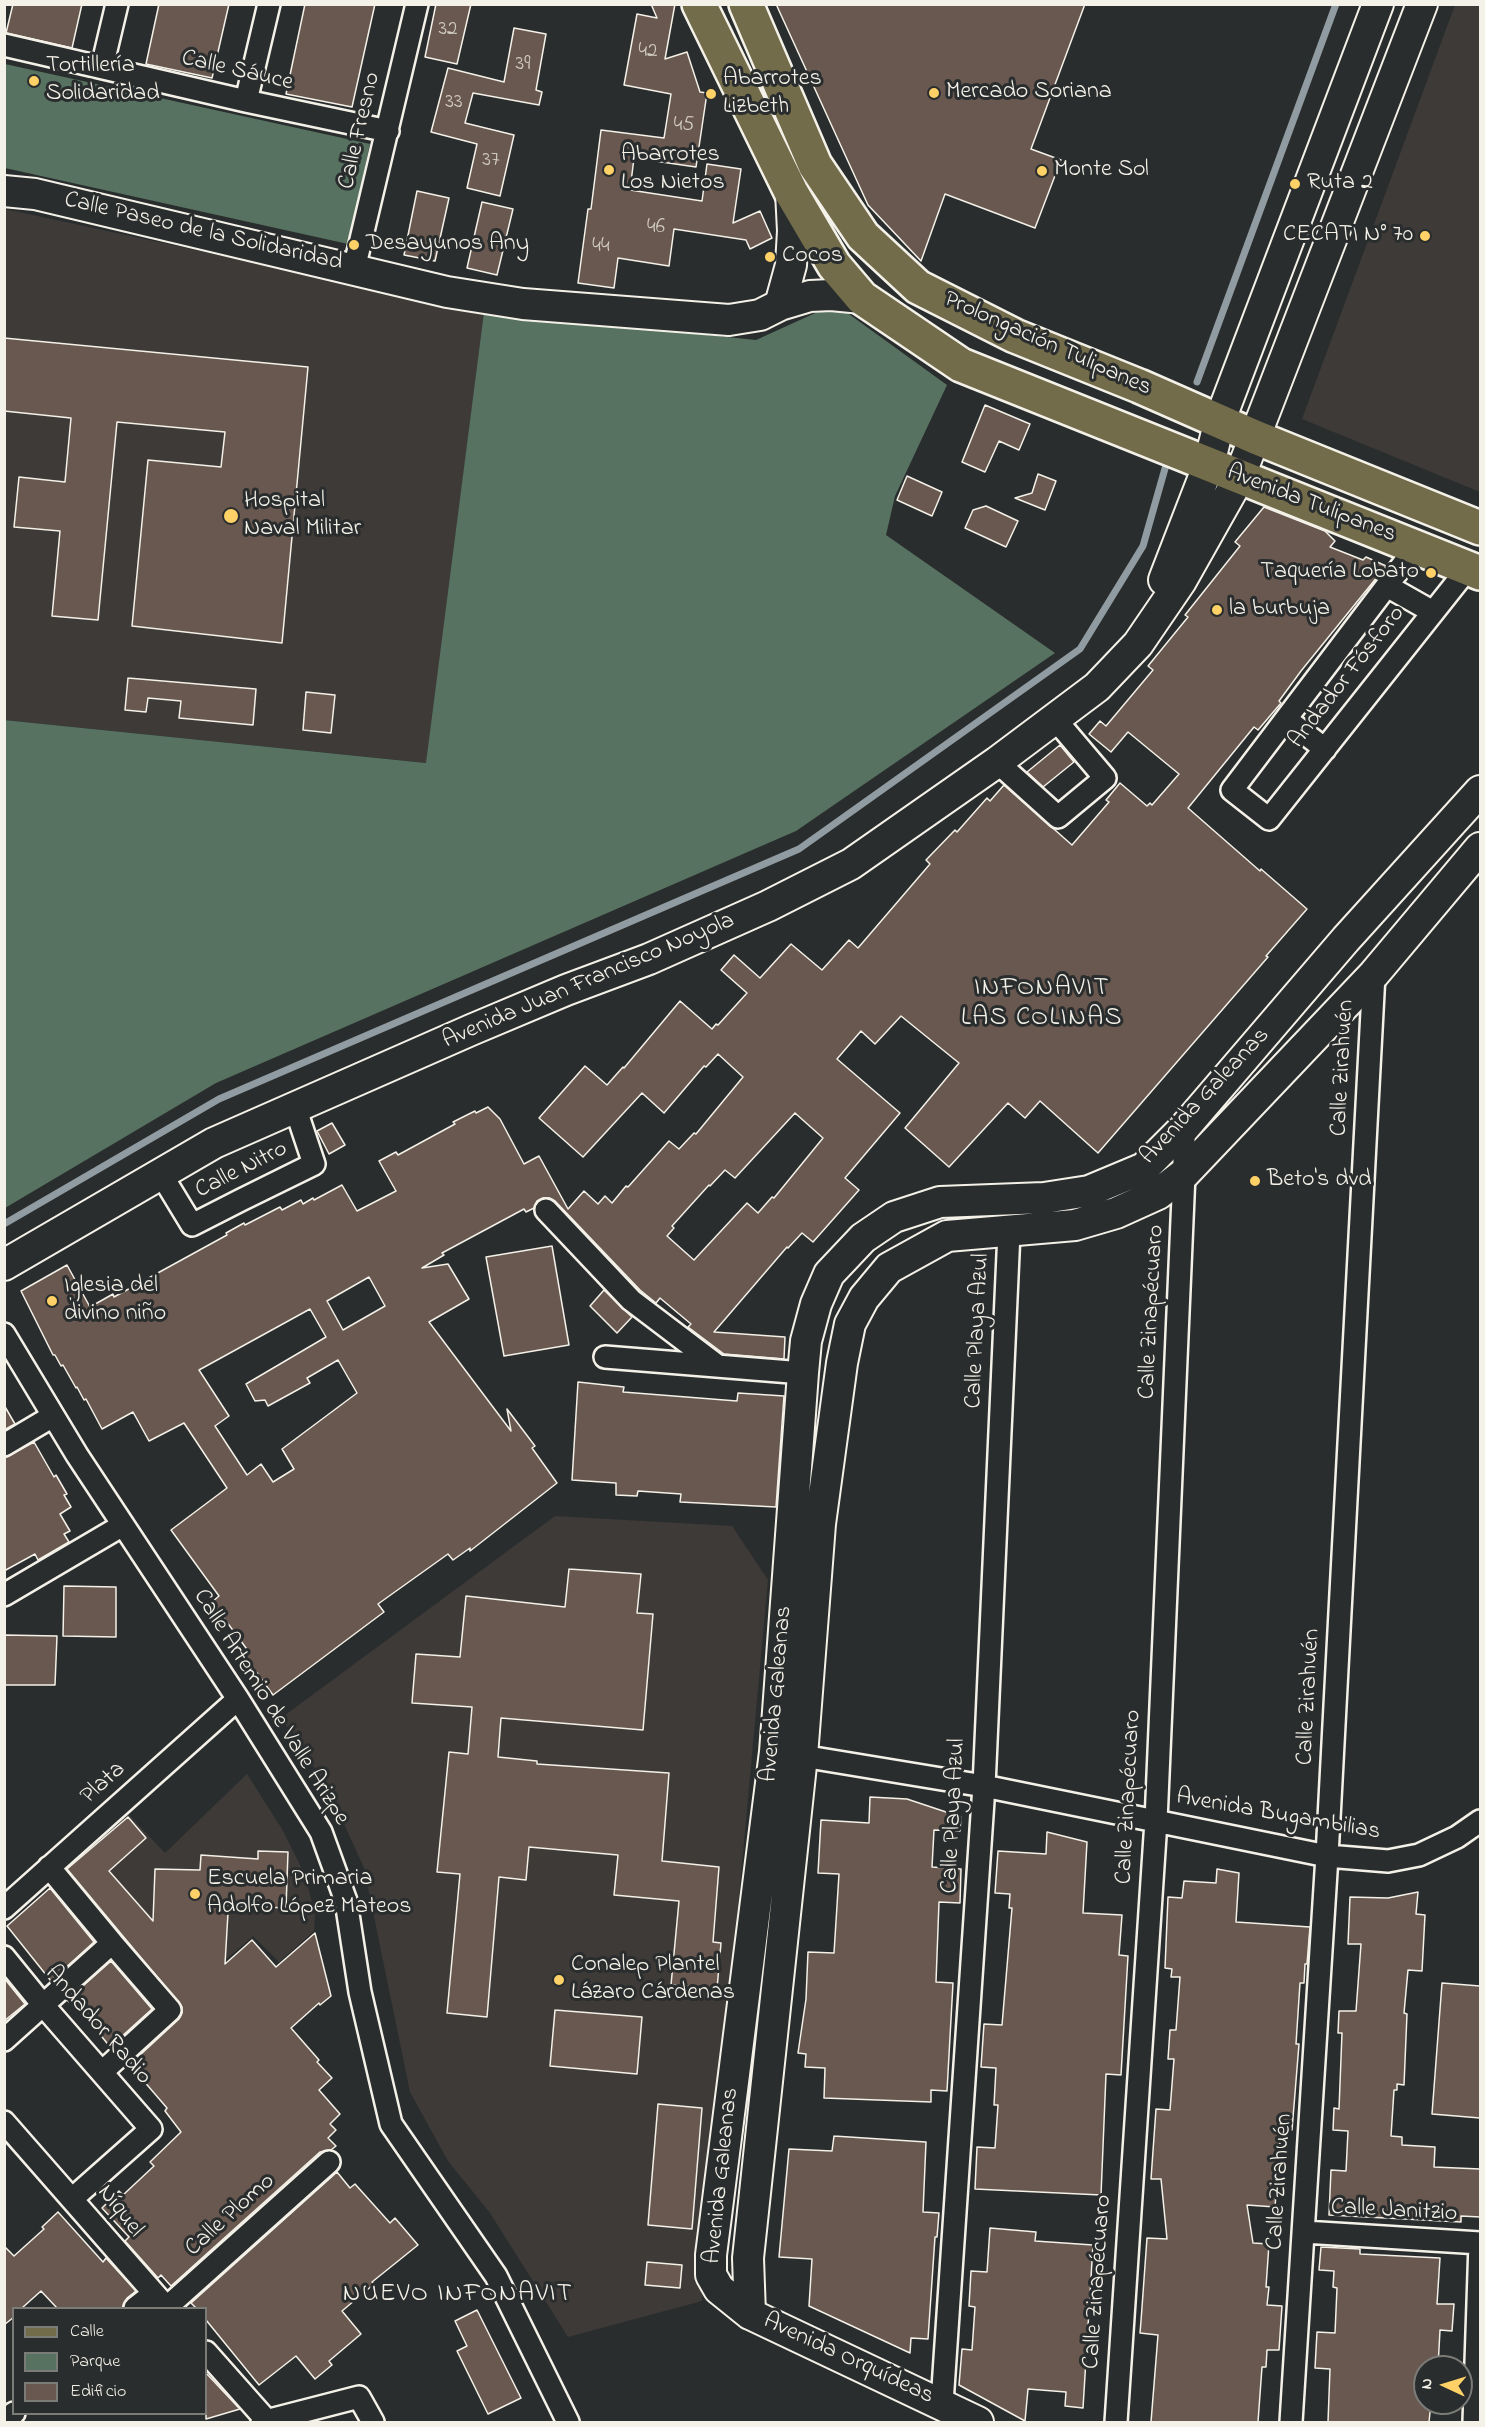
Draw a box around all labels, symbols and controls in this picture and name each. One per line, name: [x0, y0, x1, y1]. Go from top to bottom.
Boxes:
house number: 32: [438, 18, 458, 44]
house number: 42: [638, 40, 658, 66]
street label: Calle Sáuce: [178, 45, 296, 99]
place label: Tortillería Solidaridad: [46, 53, 160, 109]
house number: 39: [516, 53, 530, 79]
place label: Abarrotes Lizbeth: [723, 66, 822, 122]
street label: Calle Fresno: [334, 70, 388, 192]
marker: Tortillería Solidaridad: [27, 74, 41, 88]
place label: Mercado Soriana: [946, 79, 1112, 107]
marker: Mercado Soriana: [927, 86, 941, 100]
marker: Abarrotes Lizbeth: [704, 87, 718, 101]
house number: 33: [445, 91, 463, 117]
house number: 45: [674, 114, 694, 140]
place label: Abarrotes Los Nietos: [621, 142, 725, 198]
house number: 37: [482, 149, 500, 175]
place label: Monte Sol: [1054, 157, 1149, 185]
marker: Abarrotes Los Nietos: [602, 163, 616, 177]
marker: Monte Sol: [1035, 164, 1049, 178]
place label: Ruta 2: [1307, 170, 1373, 198]
marker: Ruta 2: [1288, 177, 1302, 191]
street label: Calle Paseo de la Solidaridad: [61, 187, 345, 279]
house number: 46: [647, 216, 665, 242]
place label: CECATI N° 70: [1283, 222, 1413, 250]
marker: CECATI N° 70: [1418, 229, 1432, 243]
place label: Desayunos Any: [366, 231, 529, 259]
house number: 44: [592, 235, 610, 261]
marker: Desayunos Any: [347, 238, 361, 252]
place label: Cocos: [782, 243, 843, 271]
marker: Cocos: [763, 250, 777, 264]
street label: Prolongación Tulipanes: [939, 286, 1155, 404]
street label: Avenida Tulipanes: [1222, 459, 1400, 551]
place label: Hospital Naval Militar: [244, 488, 361, 544]
marker: Hospital Naval Militar: [222, 507, 240, 525]
place label: Taquería Lobato: [1260, 559, 1419, 587]
marker: Taquería Lobato: [1424, 566, 1438, 580]
place label: la burbuja: [1229, 596, 1330, 624]
street label: Andador Fósforo: [1284, 601, 1412, 755]
marker: la burbuja: [1210, 603, 1224, 617]
street label: Avenida Juan Francisco Noyola: [439, 907, 739, 1057]
district label: INFONAVIT LAS COLINAS: [961, 974, 1123, 1036]
street label: Calle Zirahuén: [1326, 999, 1362, 1137]
street label: Avenida Galeanas: [1135, 1022, 1277, 1172]
street label: Calle Nitro: [191, 1136, 293, 1206]
place label: Beto's dvd: [1267, 1167, 1371, 1195]
marker: Beto's dvd: [1248, 1174, 1262, 1188]
street label: Calle Zinapécuaro: [1134, 1224, 1172, 1400]
street label: Calle Playa Azul: [961, 1253, 997, 1409]
place label: Iglesia del divino niño: [64, 1273, 166, 1329]
marker: Iglesia del divino niño: [45, 1294, 59, 1308]
street label: Calle Artemio de Valle Arizpe: [185, 1585, 355, 1831]
street label: Avenida Galeanas: [756, 1605, 800, 1783]
street label: Calle Zirahuén: [1292, 1628, 1328, 1766]
street label: Calle Zinapécuaro: [1111, 1709, 1149, 1885]
street label: Calle Playa Azul: [937, 1738, 973, 1894]
street label: Plata: [76, 1756, 132, 1812]
street label: Avenida Bugambilias: [1174, 1784, 1382, 1848]
place label: Escuela Primaria Adolfo López Mateos: [207, 1866, 412, 1922]
marker: Escuela Primaria Adolfo López Mateos: [188, 1887, 202, 1901]
place label: Conalep Plantel Lázaro Cárdenas: [571, 1952, 735, 2008]
street label: Andador Radio: [37, 1960, 157, 2092]
marker: Conalep Plantel Lázaro Cárdenas: [552, 1973, 566, 1987]
street label: Avenida Galeanas: [699, 2087, 747, 2265]
street label: Calle Zirahuén: [1262, 2113, 1300, 2251]
street label: Calle Plomo: [180, 2168, 282, 2264]
street label: Níquel: [90, 2180, 148, 2244]
street label: Calle Zinapécuaro: [1079, 2194, 1119, 2370]
street label: Calle Janitzio: [1330, 2194, 1458, 2230]
district label: NUEVO INFONAVIT: [343, 2280, 573, 2312]
legend: [12, 2307, 207, 2415]
street label: Avenida Orquídeas: [758, 2308, 938, 2412]
text: Calle: [70, 2319, 104, 2345]
text: Parque: [70, 2349, 120, 2375]
north arrow: [1413, 2355, 1473, 2415]
text: N: [1415, 2378, 1439, 2390]
text: Edificio: [70, 2379, 126, 2405]

